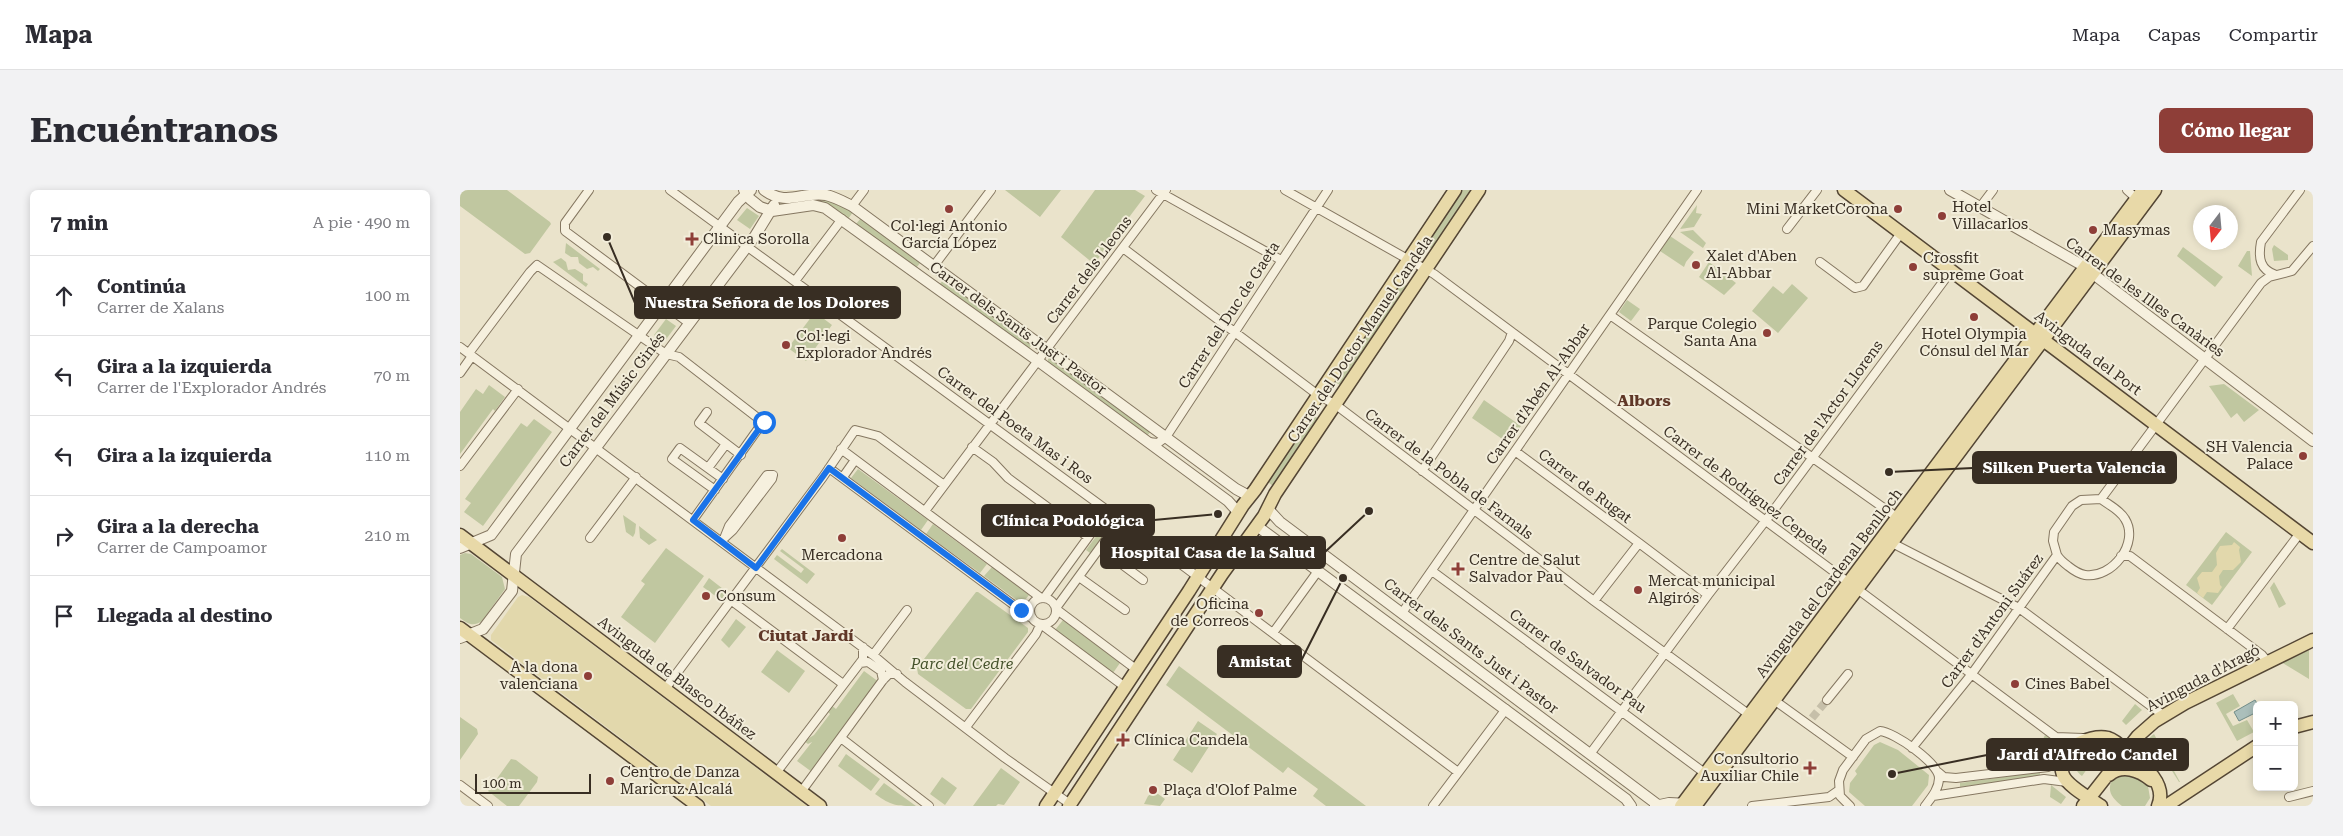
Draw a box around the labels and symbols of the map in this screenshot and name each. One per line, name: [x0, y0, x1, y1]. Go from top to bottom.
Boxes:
place label: Hotel Villacarlos: [1952, 198, 2028, 233]
place label: Mini MarketCorona: [1746, 200, 1888, 218]
marker: Col·legi Antonio García López: [943, 203, 955, 215]
marker: Mini MarketCorona: [1892, 203, 1904, 215]
north arrow: [2193, 205, 2238, 250]
marker: Hotel Villacarlos: [1936, 210, 1948, 222]
street label: Carrer dels Lleons: [1042, 212, 1136, 328]
place label: Col·legi Antonio García López: [891, 217, 1007, 252]
place label: Masymas: [2103, 221, 2170, 239]
marker: Masymas: [2087, 224, 2099, 236]
place label: Clinica Sorolla: [703, 230, 809, 248]
marker: Clinica Sorolla: [685, 232, 699, 246]
street label: Carrer del Doctor Manuel Candela: [1284, 232, 1436, 446]
street label: Carrer de les Illes Canàries: [2062, 233, 2228, 361]
street label: Carrer del Duc de Gaeta: [1175, 238, 1283, 392]
place label: Xalet d'Aben Al-Abbar: [1706, 247, 1797, 282]
place label: Crossfit supreme Goat: [1923, 249, 2024, 284]
street label: Carrer dels Sants Just i Pastor: [926, 258, 1110, 398]
marker: Xalet d'Aben Al-Abbar: [1690, 259, 1702, 271]
marker: Crossfit supreme Goat: [1907, 261, 1919, 273]
callout: Nuestra Señora de los Dolores: [635, 287, 900, 318]
text: Nuestra Señora de los Dolores: [645, 293, 889, 312]
street label: Avinguda del Port: [2031, 307, 2145, 399]
marker: Hotel Olympia Cónsul del Mar: [1968, 311, 1980, 323]
place label: Parque Colegio Santa Ana: [1647, 315, 1757, 350]
street label: Carrer d'Abén Al-Abbar: [1482, 320, 1594, 468]
place label: Hotel Olympia Cónsul del Mar: [1919, 325, 2029, 360]
place label: Col·legi Explorador Andrés: [796, 327, 932, 362]
marker: Parque Colegio Santa Ana: [1761, 327, 1773, 339]
street label: Carrer del Músic Ginés: [555, 329, 669, 471]
street label: Carrer de l'Actor Llorens: [1769, 337, 1887, 489]
marker: Col·legi Explorador Andrés: [780, 339, 792, 351]
street label: Carrer del Poeta Mas i Ros: [934, 362, 1096, 488]
district label: Albors: [1617, 391, 1671, 410]
street label: Carrer de la Pobla de Farnals: [1361, 405, 1537, 543]
route start: [753, 411, 776, 434]
street label: Carrer de Rodríguez Cepeda: [1660, 422, 1832, 558]
place label: SH Valencia Palace: [2206, 438, 2293, 473]
street label: Carrer de Rugat: [1535, 445, 1636, 527]
marker: SH Valencia Palace: [2297, 450, 2309, 462]
callout: Silken Puerta Valencia: [1973, 452, 2176, 483]
text: Silken Puerta Valencia: [1982, 458, 2166, 477]
street label: Avinguda del Cardenal Benlloch: [1752, 485, 1906, 681]
callout: Clínica Podológica: [982, 505, 1154, 536]
text: Clínica Podológica: [992, 511, 1145, 530]
marker: Mercadona: [836, 532, 848, 544]
callout: Hospital Casa de la Salud: [1101, 537, 1325, 568]
text: Hospital Casa de la Salud: [1111, 543, 1315, 562]
place label: Mercadona: [801, 546, 883, 564]
street label: Carrer d'Antoni Suárez: [1937, 550, 2047, 692]
place label: Centre de Salut Salvador Pau: [1469, 551, 1581, 586]
marker: Centre de Salut Salvador Pau: [1451, 562, 1465, 576]
place label: Mercat municipal Algirós: [1648, 572, 1775, 607]
street label: Carrer dels Sants Just i Pastor: [1380, 574, 1562, 718]
marker: Mercat municipal Algirós: [1632, 584, 1644, 596]
place label: Consum: [716, 587, 776, 605]
marker: Consum: [700, 590, 712, 602]
place label: Oficina de Correos: [1170, 595, 1249, 630]
route end: [1010, 599, 1033, 622]
street label: Carrer de Salvador Pau: [1506, 605, 1651, 717]
marker: Oficina de Correos: [1253, 607, 1265, 619]
street label: Avinguda de Blasco Ibáñez: [594, 613, 760, 743]
district label: Ciutat Jardí: [758, 626, 854, 645]
street label: Avinguda d'Aragó: [2143, 640, 2263, 716]
callout: Amistat: [1218, 646, 1301, 677]
text: Amistat: [1229, 652, 1292, 671]
park label: Parc del Cedre: [910, 655, 1014, 673]
place label: A la dona valenciana: [500, 658, 578, 693]
marker: A la dona valenciana: [582, 670, 594, 682]
place label: Cines Babel: [2025, 675, 2110, 693]
marker: Cines Babel: [2009, 678, 2021, 690]
place label: Clínica Candela: [1134, 731, 1248, 749]
marker: Clínica Candela: [1116, 733, 1130, 747]
callout: Jardí d'Alfredo Candel: [1987, 739, 2188, 770]
text: Jardí d'Alfredo Candel: [1997, 745, 2178, 764]
place label: Consultorio Auxiliar Chile: [1700, 750, 1799, 785]
marker: Consultorio Auxiliar Chile: [1803, 761, 1817, 775]
place label: Centro de Danza Maricruz Alcalá: [620, 763, 740, 798]
scale bar: [475, 771, 591, 794]
marker: Centro de Danza Maricruz Alcalá: [604, 775, 616, 787]
place label: Plaça d'Olof Palme: [1163, 781, 1297, 799]
marker: Plaça d'Olof Palme: [1147, 784, 1159, 796]

